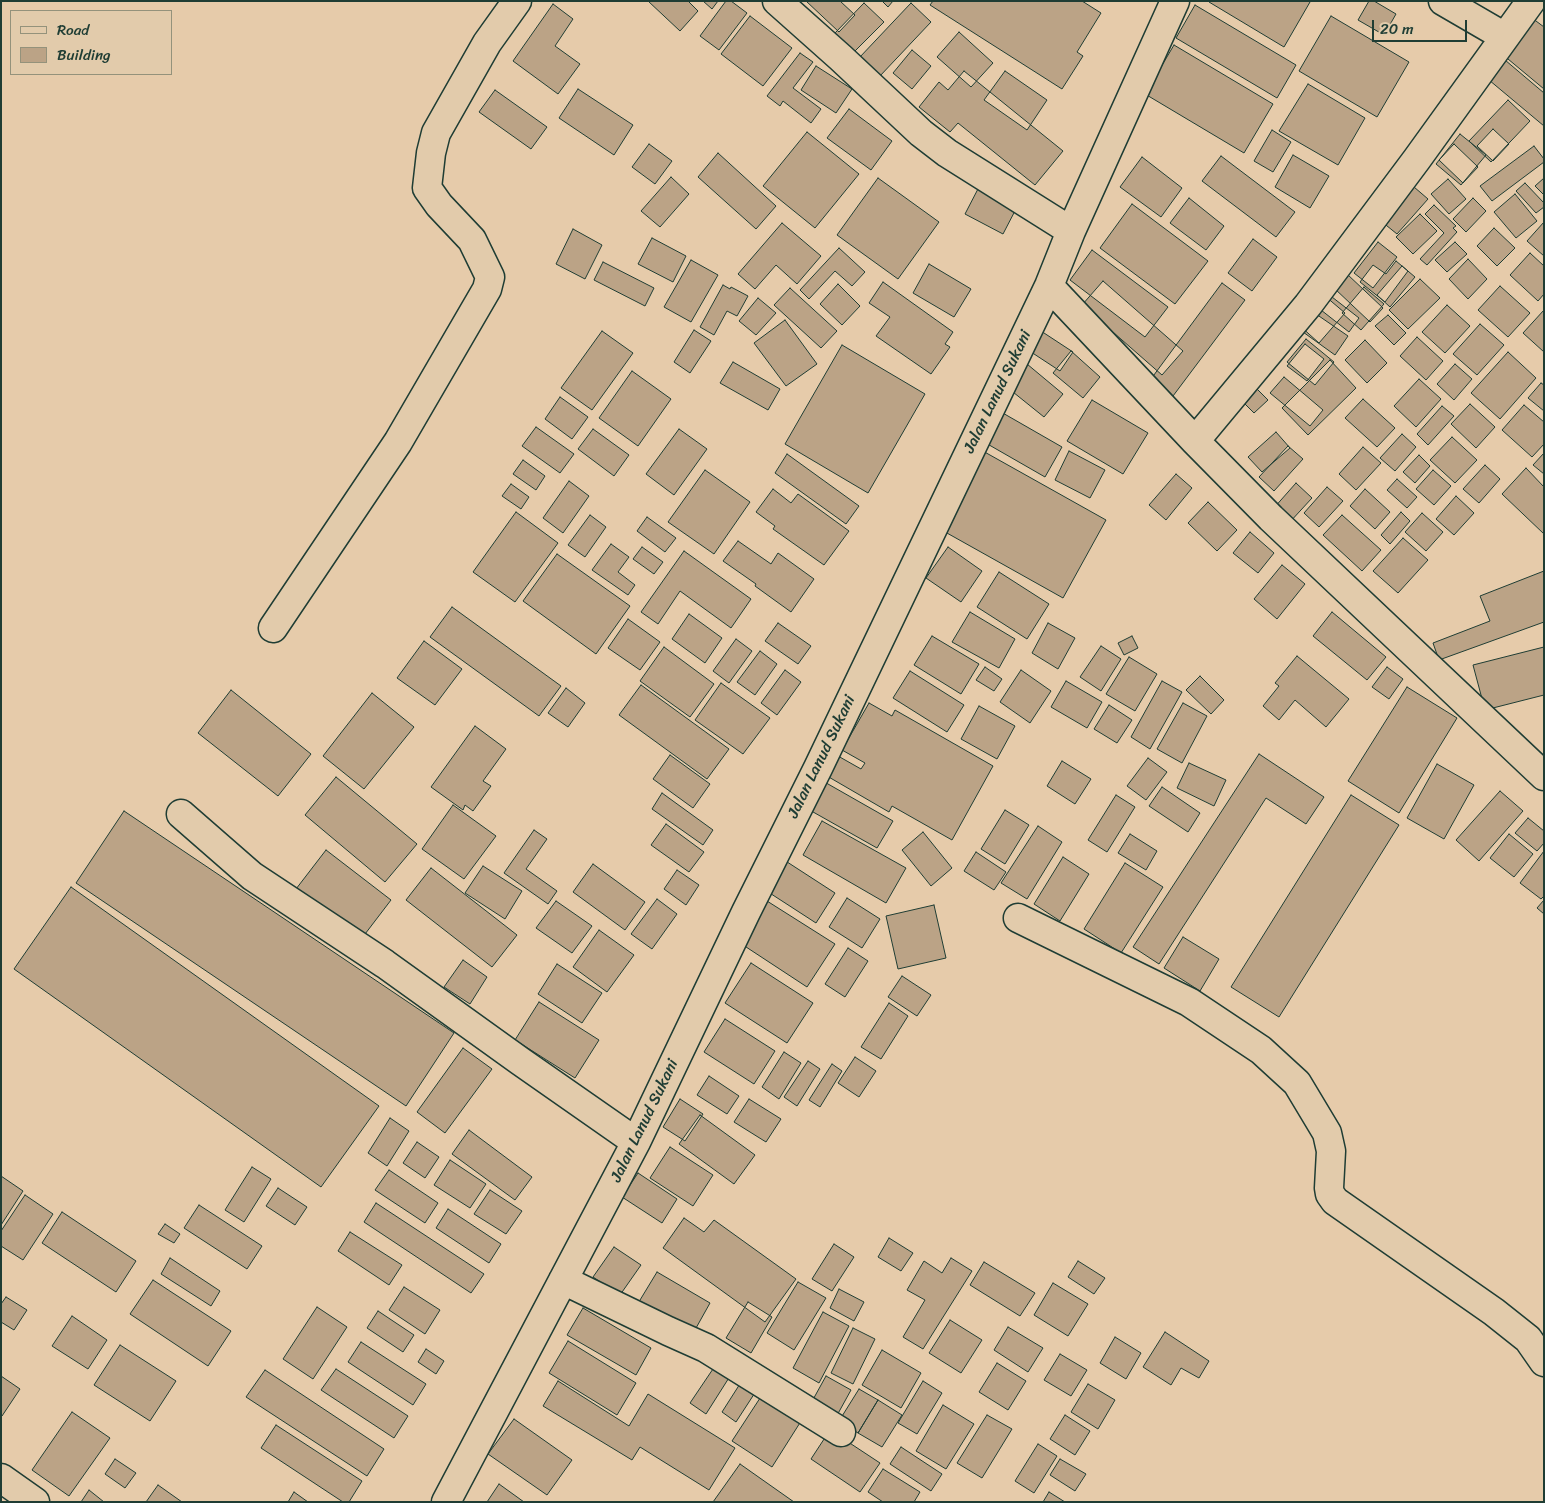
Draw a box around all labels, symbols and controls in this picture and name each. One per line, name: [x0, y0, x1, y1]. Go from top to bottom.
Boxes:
legend: [10, 10, 172, 75]
scale bar: [1375, 10, 1470, 42]
text: 20 m: [1380, 16, 1414, 42]
text: Road: [57, 17, 89, 43]
text: Building: [57, 42, 111, 68]
street label: Jalan Lanud Sukani: [960, 327, 1036, 457]
street label: Jalan Lanud Sukani: [784, 692, 860, 822]
street label: Jalan Lanud Sukani: [607, 1056, 683, 1186]

